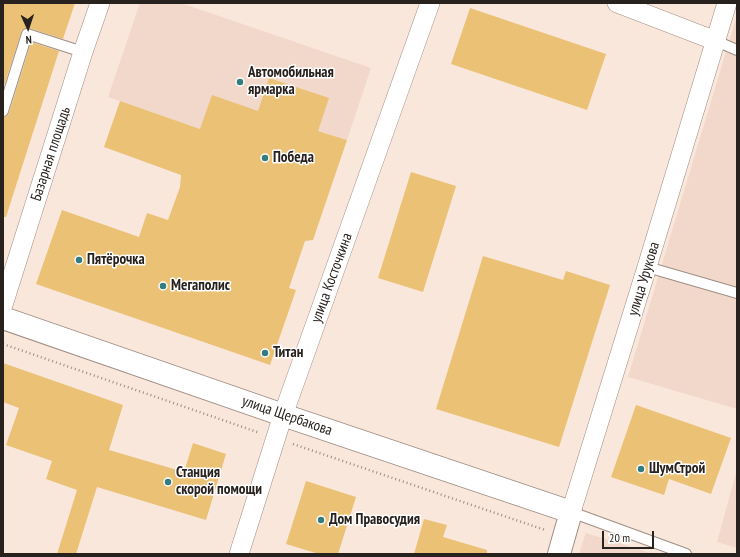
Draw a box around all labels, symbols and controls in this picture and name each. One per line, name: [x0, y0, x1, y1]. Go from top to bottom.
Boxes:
north arrow: [8, 8, 48, 48]
text: N: [25, 33, 32, 47]
place label: Автомобильная ярмарка: [248, 64, 334, 99]
marker: Автомобильная ярмарка: [235, 77, 245, 87]
street label: Базарная площадь: [27, 104, 75, 204]
place label: Победа: [273, 149, 314, 167]
marker: Победа: [260, 153, 270, 163]
street label: улица Косточкина: [307, 231, 357, 325]
street label: улица Урукова: [624, 240, 664, 318]
place label: Пятёрочка: [87, 251, 145, 269]
marker: Пятёрочка: [74, 255, 84, 265]
place label: Мегаполис: [171, 277, 230, 295]
marker: Мегаполис: [158, 281, 168, 291]
place label: Титан: [273, 344, 303, 362]
marker: Титан: [260, 348, 270, 358]
street label: улица Щербакова: [240, 392, 334, 440]
place label: ШумСтрой: [649, 460, 705, 478]
place label: Станция скорой помощи: [176, 464, 262, 499]
marker: ШумСтрой: [636, 464, 646, 474]
marker: Станция скорой помощи: [163, 477, 173, 487]
place label: Дом Правосудия: [329, 511, 420, 529]
marker: Дом Правосудия: [316, 515, 326, 525]
scale bar: [604, 523, 656, 549]
text: 20 m: [609, 530, 630, 545]

